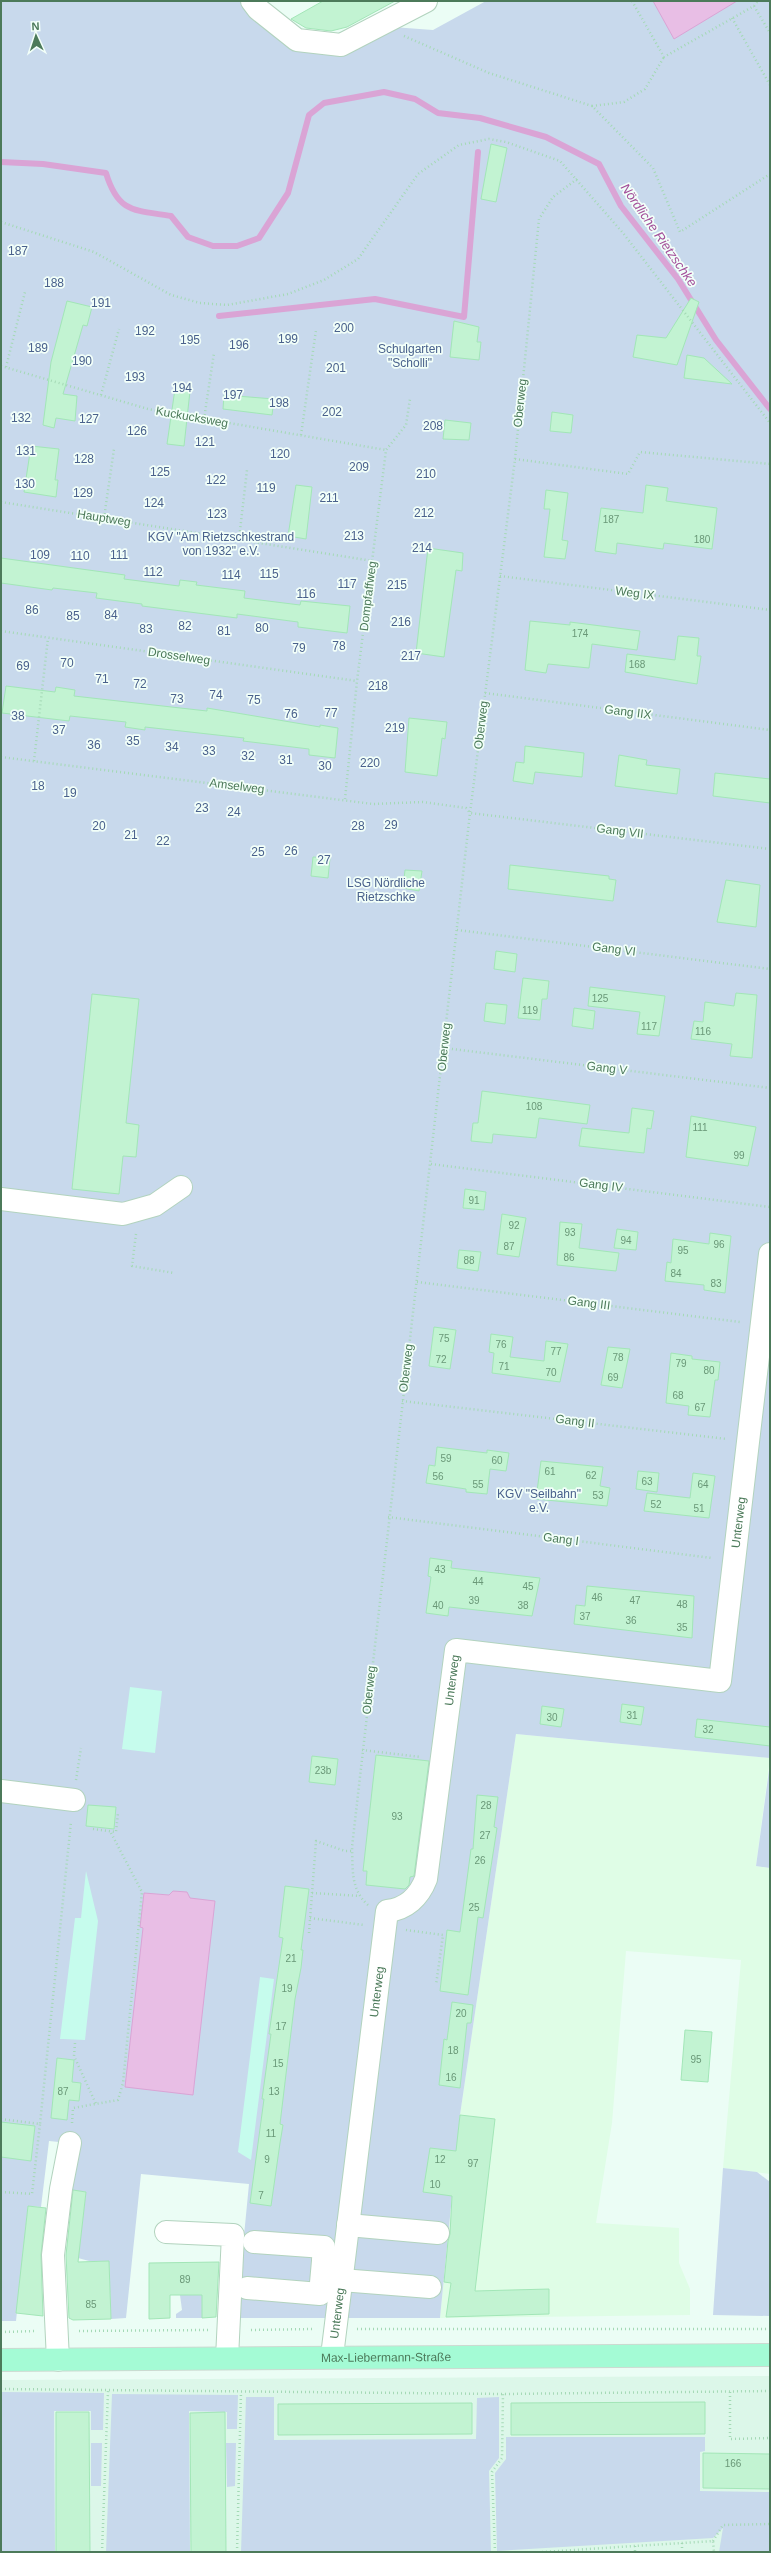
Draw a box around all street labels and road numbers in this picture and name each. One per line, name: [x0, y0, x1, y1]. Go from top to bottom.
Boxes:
street label: Oberweg: [510, 378, 530, 428]
street label: Kuckucksweg: [155, 404, 229, 430]
street label: Hauptweg: [76, 507, 132, 529]
street label: Dompfaffweg: [357, 560, 379, 632]
street label: Weg IX: [615, 584, 655, 602]
street label: Drosselweg: [147, 645, 211, 667]
street label: Oberweg: [471, 700, 491, 750]
street label: Gang IIX: [604, 702, 652, 722]
street label: Amselweg: [209, 776, 265, 796]
street label: Gang VII: [596, 821, 644, 841]
street label: Gang VI: [591, 939, 637, 959]
street label: Oberweg: [434, 1022, 454, 1072]
street label: Gang V: [586, 1059, 628, 1077]
street label: Gang IV: [578, 1175, 624, 1195]
street label: Gang III: [567, 1293, 611, 1313]
street label: Oberweg: [396, 1343, 416, 1393]
street label: Gang II: [555, 1412, 595, 1430]
street label: Unterweg: [729, 1496, 749, 1549]
street label: Gang I: [542, 1530, 580, 1548]
street label: Unterweg: [442, 1654, 462, 1707]
street label: Oberweg: [359, 1665, 379, 1715]
street label: Unterweg: [367, 1965, 387, 2018]
street label: Unterweg: [327, 2287, 347, 2340]
street label: Max-Liebermann-Straße: [321, 2350, 451, 2365]

